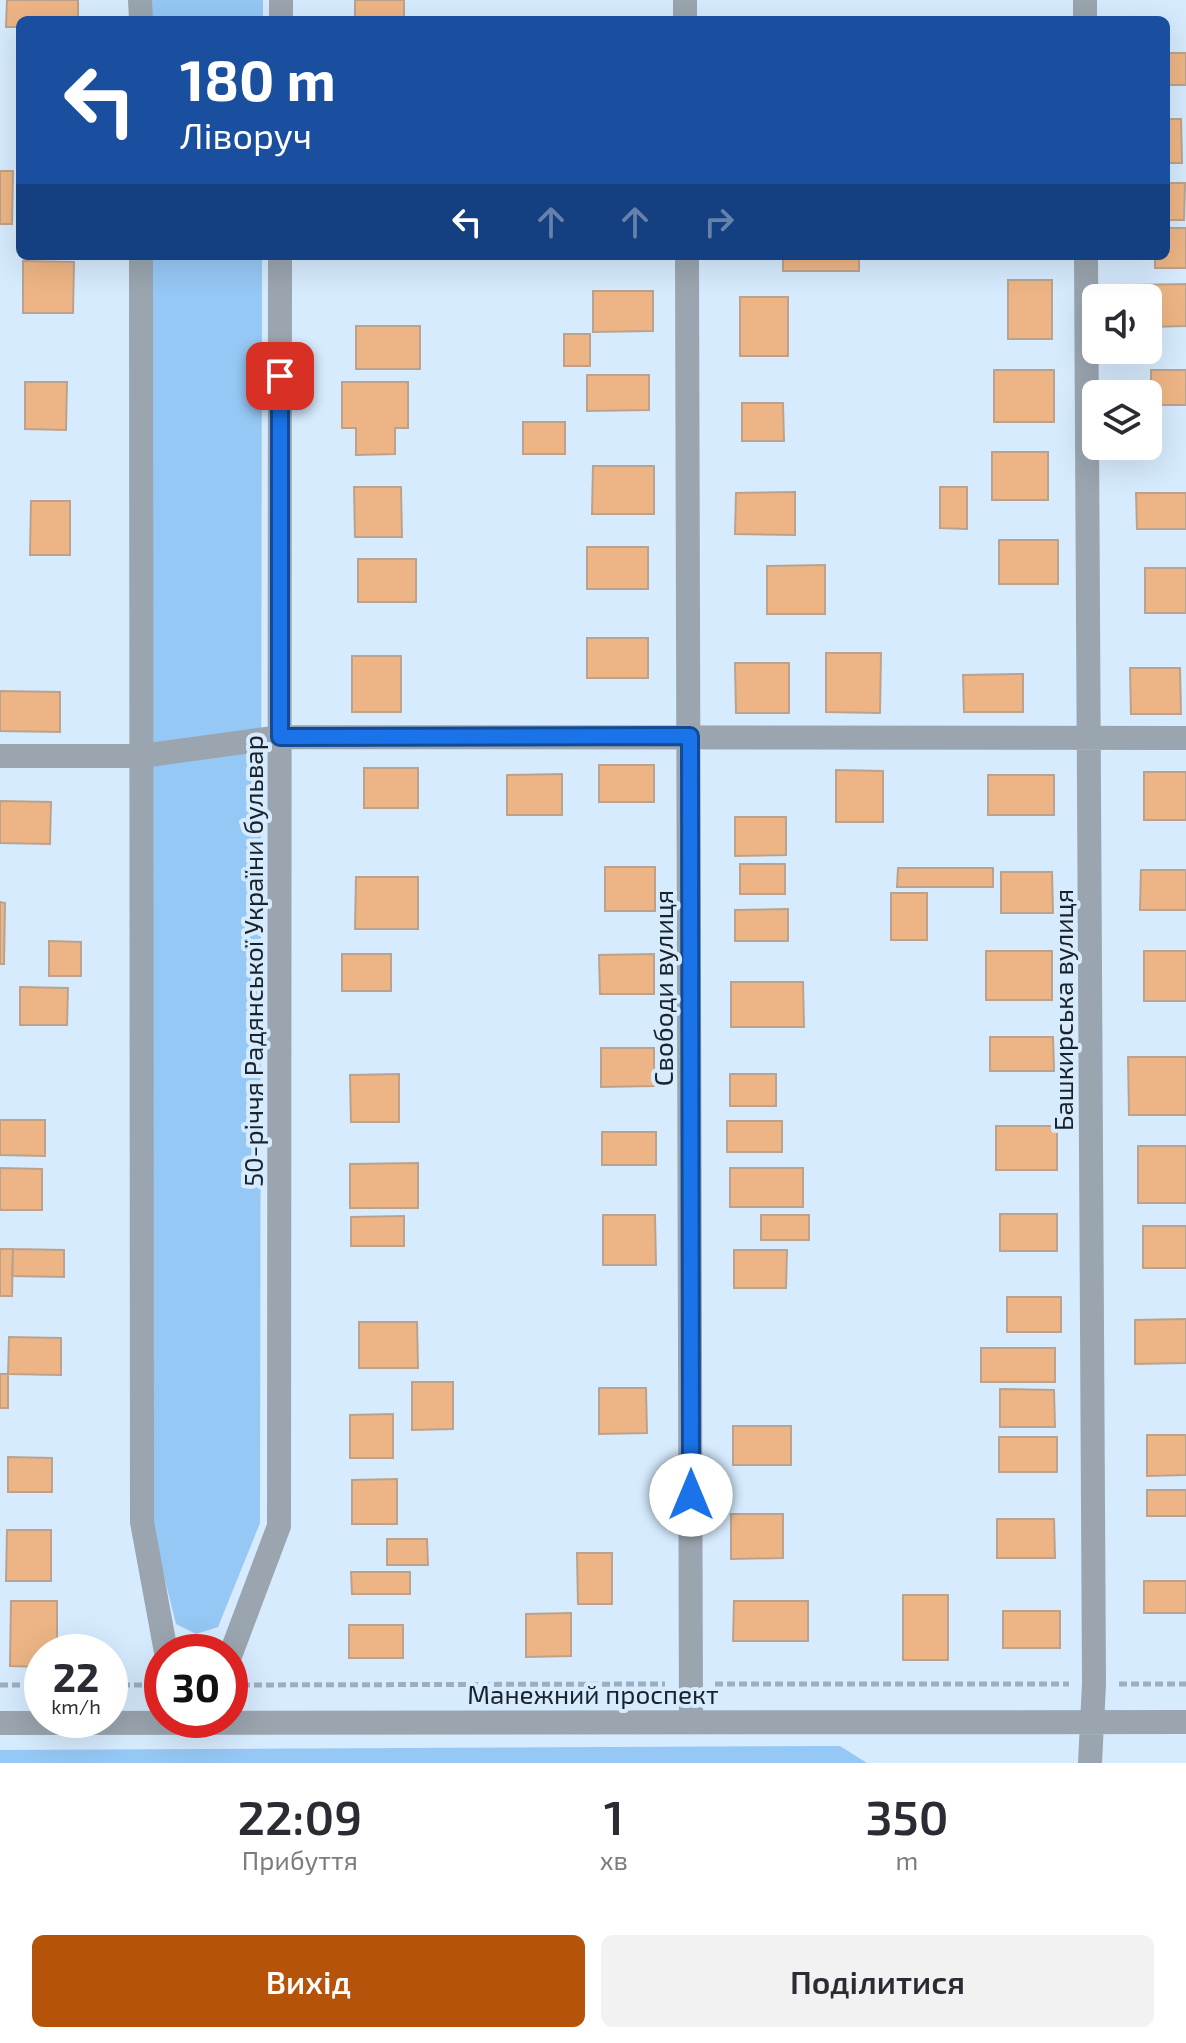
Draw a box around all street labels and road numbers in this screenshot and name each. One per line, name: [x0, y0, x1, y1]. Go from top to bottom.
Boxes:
street label: 50-річчя Радянської України бульвар: [237, 735, 269, 1187]
street label: Башкирська вулиця: [1047, 889, 1079, 1131]
street label: Свободи вулиця: [647, 890, 679, 1086]
street label: Манежний проспект: [467, 1678, 719, 1709]

